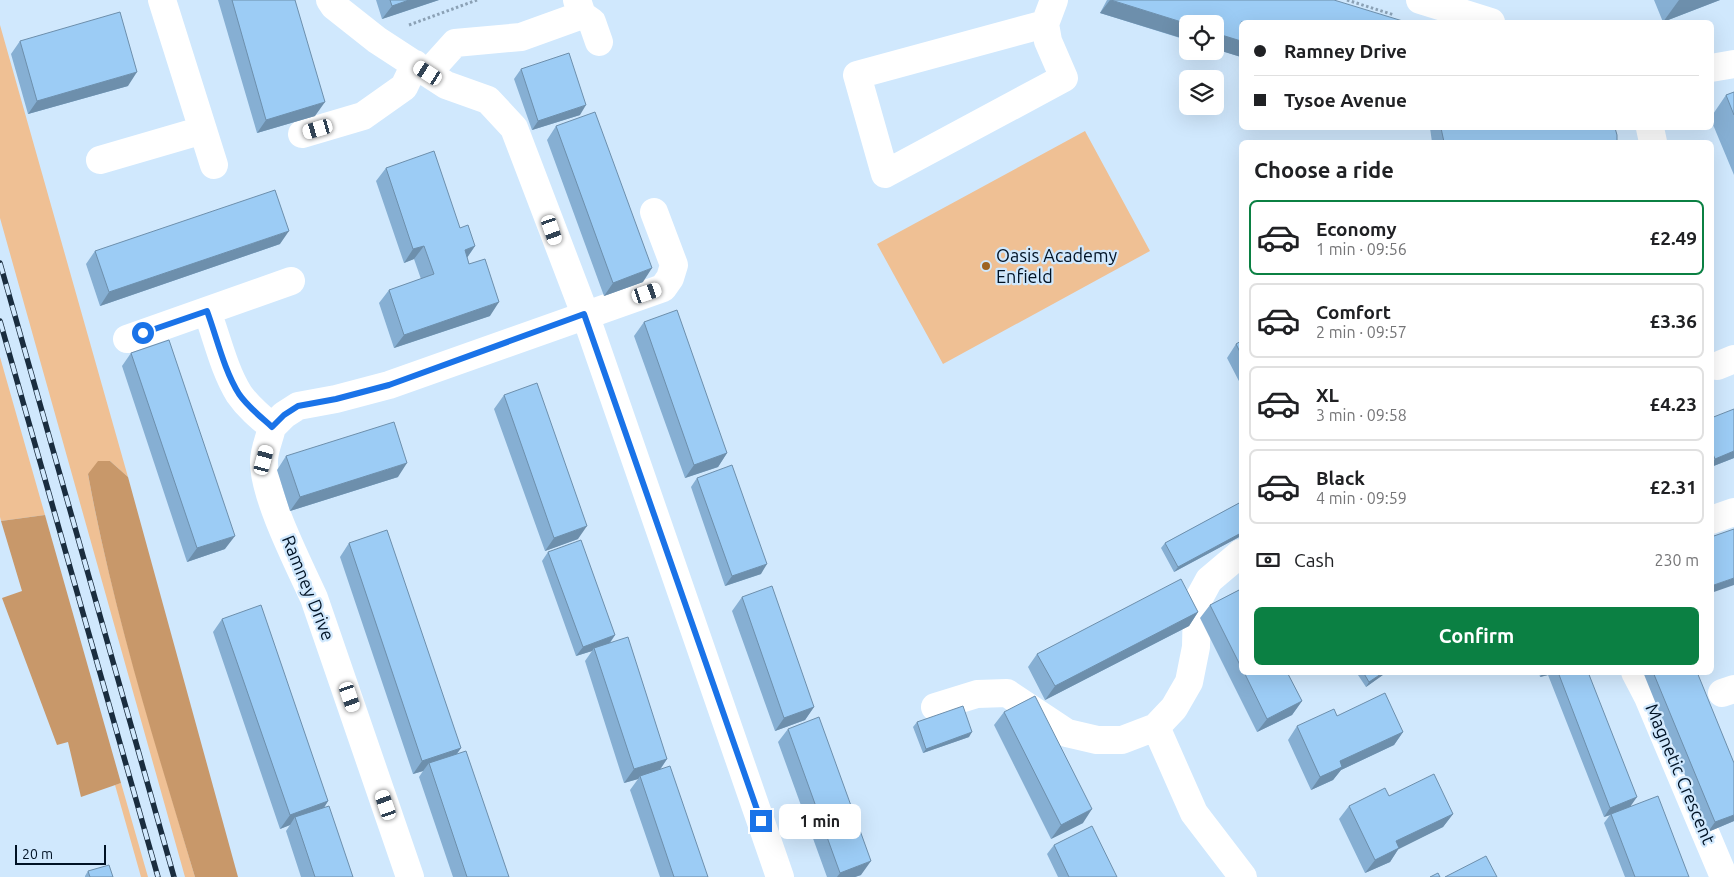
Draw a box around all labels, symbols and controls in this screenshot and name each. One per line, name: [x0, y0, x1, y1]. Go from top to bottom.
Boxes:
map controls: [1179, 15, 1224, 115]
button: locate: [1179, 15, 1224, 60]
text: Ramney Drive: [1284, 40, 1407, 62]
car: [411, 59, 444, 87]
button: layers: [1179, 70, 1224, 115]
text: Tysoe Avenue: [1284, 89, 1407, 111]
car: [301, 118, 334, 140]
text: Choose a ride: [1254, 157, 1394, 182]
car: [540, 213, 563, 247]
icon: car: [1256, 215, 1301, 260]
text: Economy: [1316, 218, 1397, 240]
text: £2.49: [1649, 227, 1697, 249]
text: 1 min · 09:56: [1316, 240, 1407, 258]
place label: Oasis Academy Enfield: [996, 245, 1118, 286]
marker: Oasis Academy Enfield: [980, 260, 992, 272]
car: [630, 281, 663, 305]
icon: car: [1256, 298, 1301, 343]
text: Comfort: [1316, 301, 1391, 323]
text: £3.36: [1649, 310, 1697, 332]
route start: [132, 322, 154, 344]
text: 2 min · 09:57: [1316, 323, 1407, 341]
icon: car: [1256, 381, 1301, 426]
text: XL: [1316, 384, 1339, 406]
text: £4.23: [1649, 393, 1697, 415]
text: 3 min · 09:58: [1316, 406, 1407, 424]
car: [252, 444, 275, 476]
icon: car: [1256, 464, 1301, 509]
text: Black: [1316, 467, 1365, 489]
text: £2.31: [1649, 476, 1697, 498]
text: 4 min · 09:59: [1316, 489, 1407, 507]
street label: Ramney Drive: [279, 532, 339, 643]
icon: cash: [1254, 546, 1282, 574]
text: Cash: [1294, 549, 1335, 571]
text: 230 m: [1654, 551, 1699, 569]
button: Confirm: [1254, 607, 1699, 665]
car: [338, 680, 361, 714]
street label: Magnetic Crescent: [1642, 700, 1720, 847]
car: [374, 788, 397, 822]
callout: 1 min: [778, 804, 861, 838]
route end: [750, 810, 772, 832]
text: 1 min: [800, 812, 840, 830]
scale bar: [15, 842, 106, 865]
text: 20 m: [22, 846, 53, 862]

